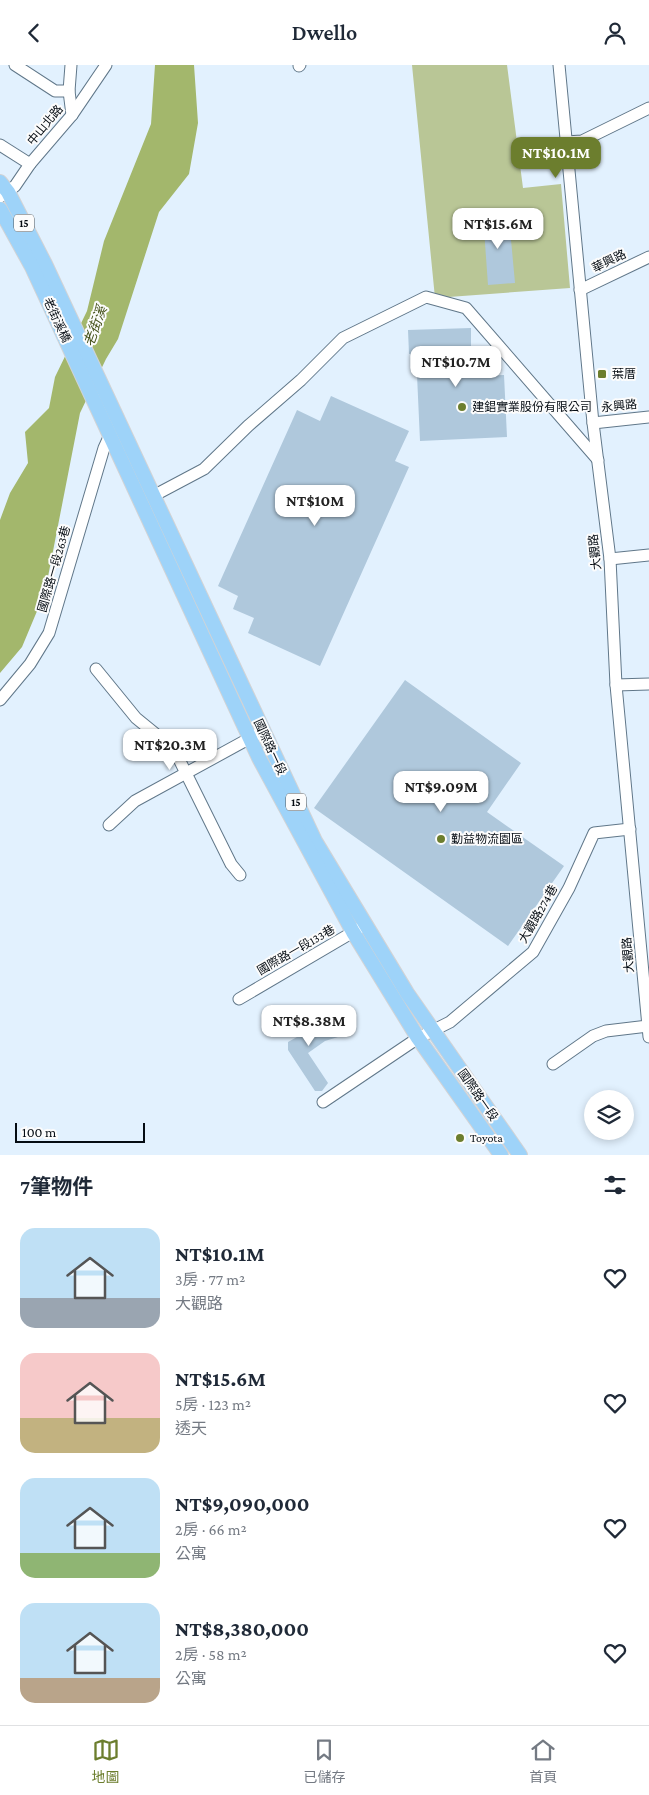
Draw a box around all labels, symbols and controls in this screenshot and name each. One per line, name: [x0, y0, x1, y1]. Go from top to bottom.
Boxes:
icon: back: [20, 19, 48, 47]
icon: person: [601, 19, 629, 47]
text: Dwello: [292, 20, 357, 45]
street label: 中山北路: [24, 102, 66, 148]
pin: NT$10.1M: [504, 137, 608, 179]
text: NT$10.1M: [522, 144, 590, 161]
pin: NT$15.6M: [446, 207, 550, 250]
road number: 15: [14, 215, 34, 232]
text: NT$15.6M: [463, 215, 533, 232]
street label: 華興路: [590, 247, 628, 275]
street label: 老街溪橋: [41, 295, 73, 345]
water label: 老街溪: [80, 302, 110, 348]
pin: NT$10.7M: [404, 345, 508, 388]
text: NT$10.7M: [421, 353, 491, 370]
place label: 葉厝: [612, 367, 636, 381]
marker: 葉厝: [596, 368, 608, 380]
street label: 永興路: [600, 397, 638, 415]
place label: 建錩實業股份有限公司: [472, 400, 592, 414]
marker: 建錩實業股份有限公司: [456, 401, 468, 413]
pin: NT$10M: [274, 485, 356, 527]
text: NT$10M: [286, 492, 344, 509]
street label: 國際路一段263巷: [35, 524, 73, 614]
street label: 大觀路: [586, 533, 604, 571]
street label: 國際路一段: [251, 717, 289, 777]
pin: NT$20.3M: [118, 729, 222, 771]
text: NT$20.3M: [134, 736, 206, 753]
pin: NT$9.09M: [389, 771, 493, 813]
text: NT$9.09M: [404, 778, 478, 795]
road number: 15: [286, 794, 306, 811]
place label: 勤益物流園區: [451, 832, 523, 846]
marker: 勤益物流園區: [435, 833, 447, 845]
street label: 大觀路274巷: [516, 882, 560, 946]
street label: 國際路一段133巷: [255, 922, 337, 978]
street label: 大觀路: [619, 936, 637, 974]
pin: NT$8.38M: [257, 1005, 361, 1047]
text: NT$8.38M: [272, 1012, 346, 1029]
street label: 國際路一段: [455, 1066, 501, 1124]
map controls: [584, 1090, 634, 1140]
button: layers: [584, 1090, 634, 1140]
scale bar: [15, 1120, 145, 1143]
text: 100 m: [22, 1124, 56, 1140]
place label: Toyota: [470, 1131, 503, 1145]
marker: Toyota: [454, 1132, 466, 1144]
icon: filters: [601, 1171, 629, 1199]
text: 7筆物件: [20, 1175, 93, 1199]
text: NT$10.1M: [175, 1242, 264, 1266]
icon: home: [60, 1248, 120, 1308]
icon: heart: [601, 1264, 629, 1292]
text: 3房 · 77 m²: [175, 1271, 245, 1288]
text: 大觀路: [175, 1295, 223, 1312]
text: NT$15.6M: [175, 1367, 266, 1391]
icon: home: [60, 1373, 120, 1433]
icon: heart: [601, 1389, 629, 1417]
text: 5房 · 123 m²: [175, 1396, 251, 1413]
text: 透天: [175, 1420, 207, 1437]
text: NT$9,090,000: [175, 1492, 310, 1516]
icon: home: [60, 1498, 120, 1558]
icon: heart: [601, 1514, 629, 1542]
text: 2房 · 66 m²: [175, 1521, 247, 1538]
text: 公寓: [175, 1545, 207, 1562]
text: NT$8,380,000: [175, 1617, 309, 1641]
icon: home: [60, 1623, 120, 1683]
icon: heart: [601, 1639, 629, 1667]
text: 2房 · 58 m²: [175, 1646, 247, 1663]
text: 公寓: [175, 1670, 207, 1687]
tab: 地圖: [92, 1736, 120, 1786]
tab: 已儲存: [303, 1736, 345, 1786]
tab: 首頁: [529, 1736, 557, 1786]

